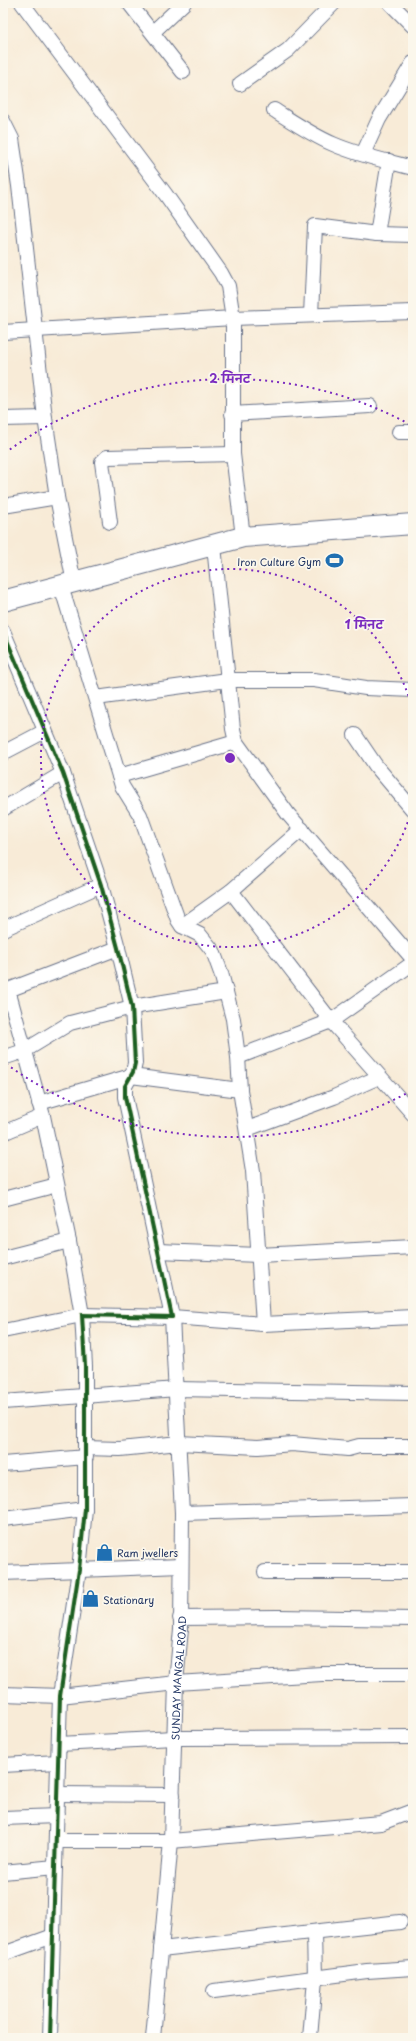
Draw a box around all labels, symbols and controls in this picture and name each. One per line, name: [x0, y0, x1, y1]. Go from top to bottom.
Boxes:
text: 2 मिनट: [209, 369, 252, 387]
sports icon: Iron Culture Gym: [324, 551, 344, 571]
place label: Iron Culture Gym: [237, 554, 321, 569]
text: 1 मिनट: [345, 615, 384, 633]
centre of rings: [223, 751, 237, 765]
shop icon: Ram jwellers: [94, 1542, 114, 1562]
place label: Ram jwellers: [117, 1545, 178, 1560]
shop icon: Stationary: [80, 1589, 100, 1609]
place label: Stationary: [103, 1592, 154, 1607]
street label: SUNDAY MANGAL ROAD: [167, 1616, 189, 1741]

